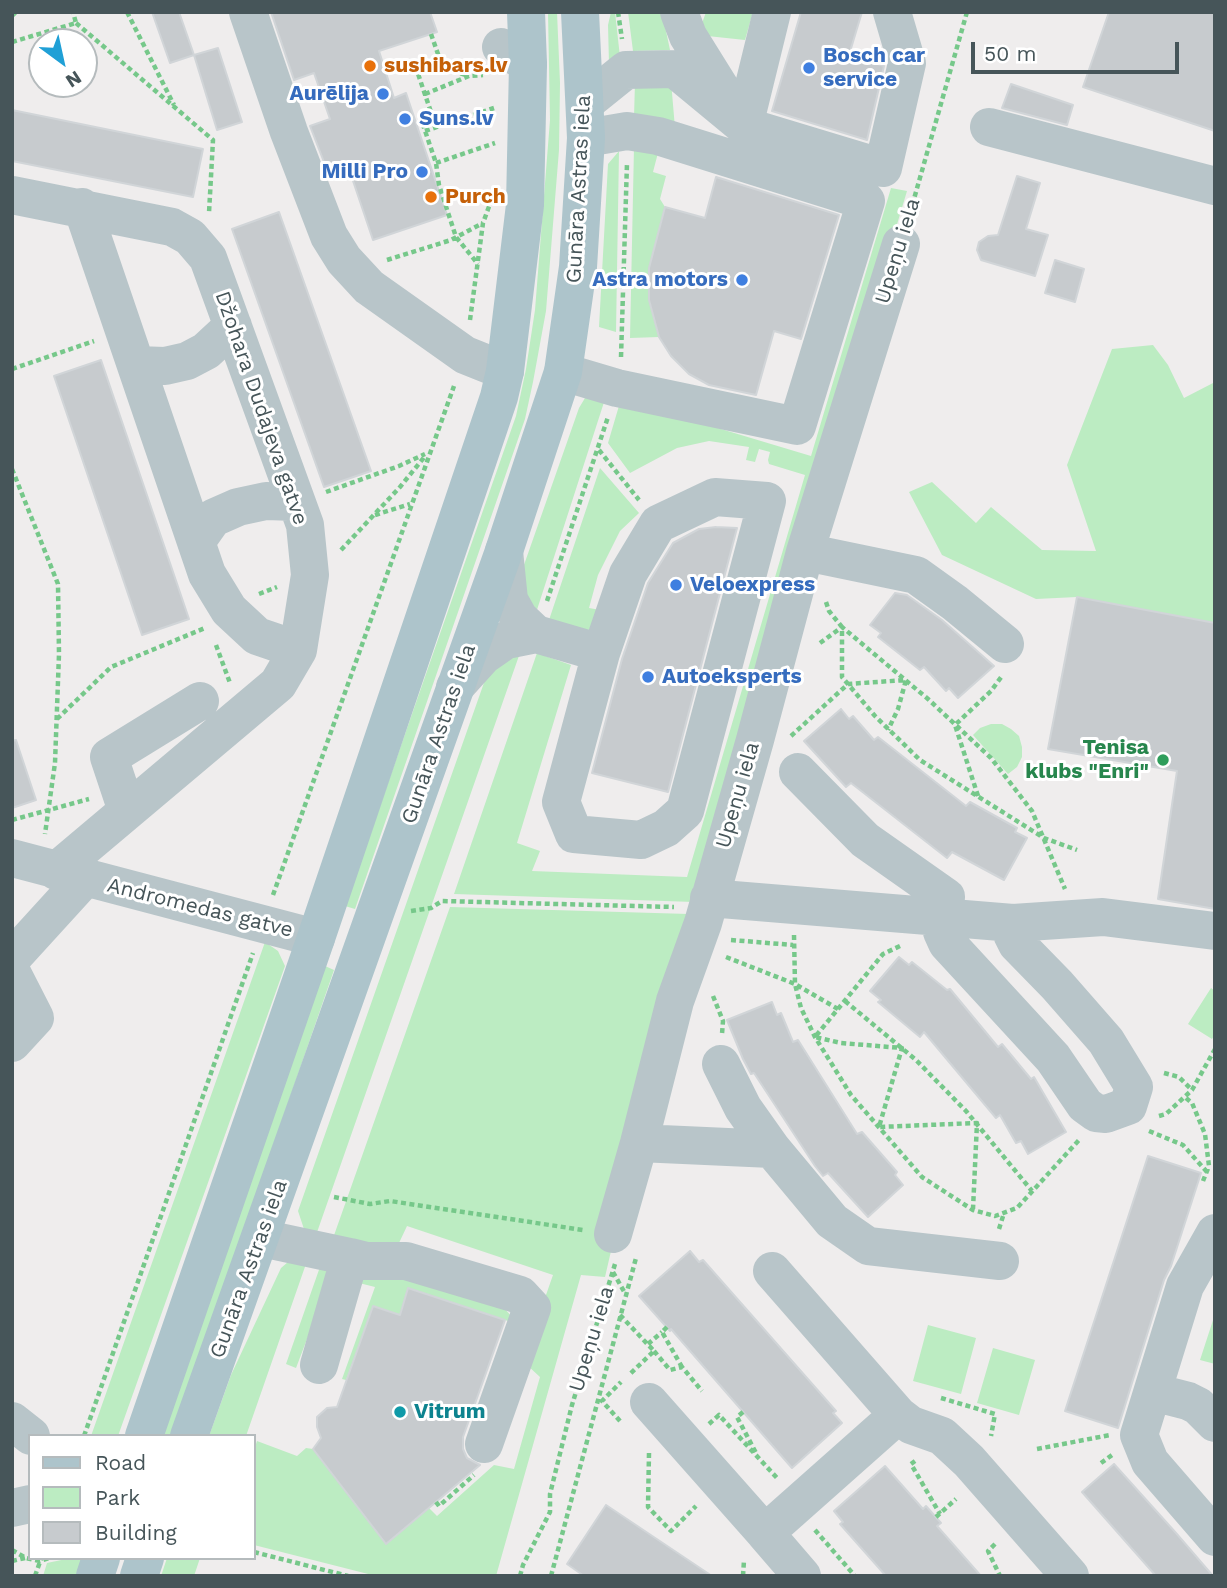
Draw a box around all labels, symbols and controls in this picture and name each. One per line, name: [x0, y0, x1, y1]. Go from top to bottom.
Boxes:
north arrow: [28, 28, 98, 98]
scale bar: [975, 28, 1183, 72]
text: 50 m: [984, 41, 1036, 66]
place label: Bosch car service: [823, 43, 925, 93]
place label: sushibars.lv: [384, 53, 508, 79]
marker: sushibars.lv: [362, 58, 378, 74]
marker: Bosch car service: [801, 60, 817, 76]
text: N: [61, 66, 86, 93]
place label: Aurēlija: [290, 81, 369, 107]
marker: Aurēlija: [375, 86, 391, 102]
street label: Gunāra Astras iela: [561, 94, 597, 284]
place label: Suns.lv: [419, 106, 494, 132]
marker: Suns.lv: [397, 111, 413, 127]
place label: Milli Pro: [321, 159, 408, 185]
marker: Milli Pro: [414, 164, 430, 180]
place label: Purch: [445, 184, 506, 210]
marker: Purch: [423, 189, 439, 205]
street label: Upeņu iela: [870, 195, 926, 307]
place label: Astra motors: [592, 267, 728, 293]
marker: Astra motors: [734, 272, 750, 288]
street label: Džohara Dudajeva gatve: [209, 288, 313, 528]
place label: Veloexpress: [690, 572, 815, 598]
marker: Veloexpress: [668, 577, 684, 593]
street label: Gunāra Astras iela: [396, 641, 482, 827]
place label: Autoeksperts: [662, 664, 802, 690]
marker: Autoeksperts: [640, 669, 656, 685]
place label: Tenisa klubs "Enri": [1025, 735, 1149, 785]
street label: Upeņu iela: [711, 739, 765, 851]
marker: Tenisa klubs "Enri": [1155, 752, 1171, 768]
street label: Andromedas gatve: [104, 873, 296, 943]
street label: Gunāra Astras iela: [205, 1176, 293, 1362]
street label: Upeņu iela: [564, 1283, 620, 1395]
place label: Vitrum: [414, 1399, 485, 1425]
marker: Vitrum: [392, 1404, 408, 1420]
legend: [28, 1434, 256, 1560]
text: Road: [95, 1450, 146, 1475]
text: Park: [95, 1485, 140, 1510]
text: Building: [95, 1520, 177, 1545]

